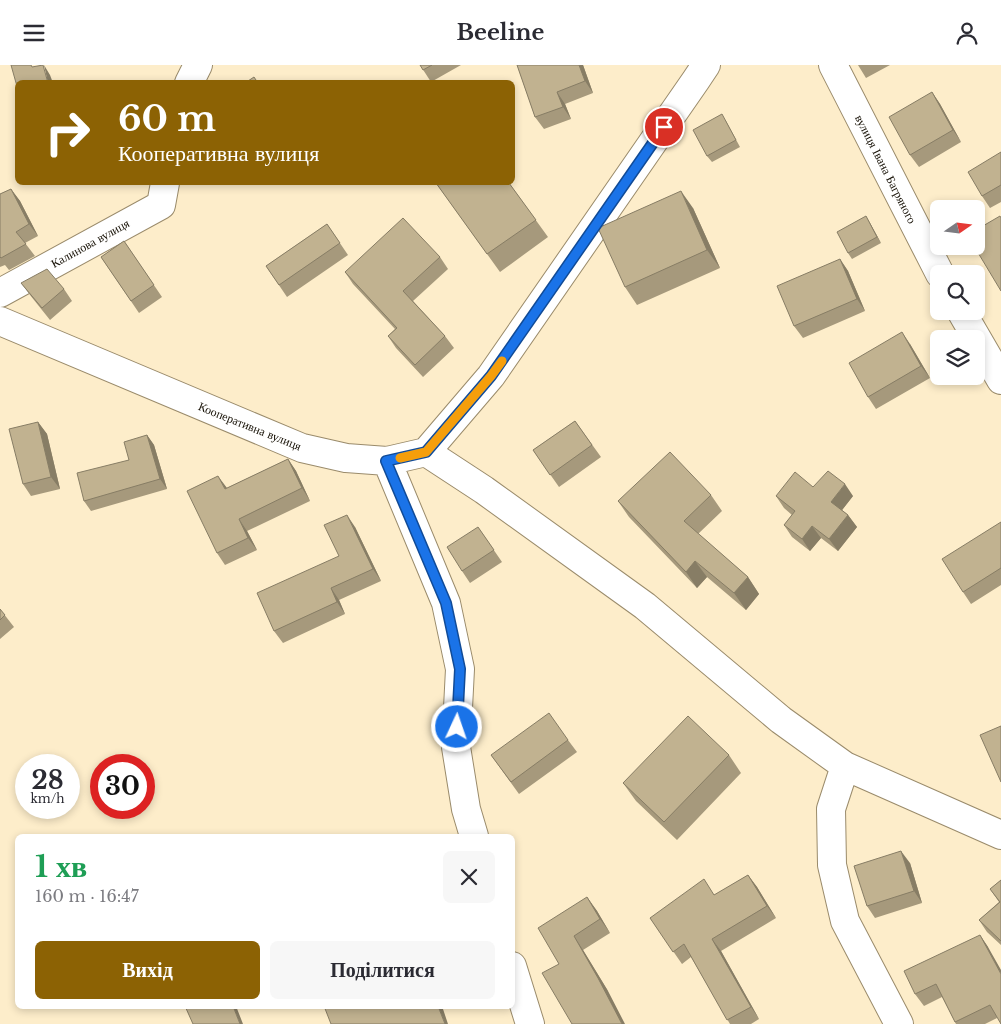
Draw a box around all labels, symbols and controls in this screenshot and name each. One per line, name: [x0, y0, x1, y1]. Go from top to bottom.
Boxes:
icon: menu: [20, 19, 48, 47]
text: Beeline: [457, 19, 544, 46]
icon: person: [953, 19, 981, 47]
text: 60 m: [118, 97, 216, 140]
icon: right: [35, 100, 100, 165]
pin: [643, 106, 685, 148]
street label: вулиця Івана Багряного: [852, 112, 920, 226]
icon: arrive: [650, 113, 678, 141]
text: Кооперативна вулиця: [118, 140, 319, 167]
north arrow: [930, 200, 985, 255]
map controls: [930, 200, 985, 385]
street label: Калинова вулиця: [48, 215, 132, 271]
button: search: [930, 265, 985, 320]
button: layers: [930, 330, 985, 385]
street label: Кооперативна вулиця: [196, 398, 304, 454]
position arrow: [430, 700, 482, 752]
speed limit sign: 30: [90, 754, 155, 819]
text: 28: [31, 765, 64, 796]
text: km/h: [30, 791, 65, 806]
text: 1 хв: [35, 848, 87, 885]
button: close: [443, 851, 495, 903]
text: 160 m · 16:47: [35, 886, 139, 906]
button: Вихід: [35, 941, 260, 999]
button: Поділитися: [270, 941, 495, 999]

